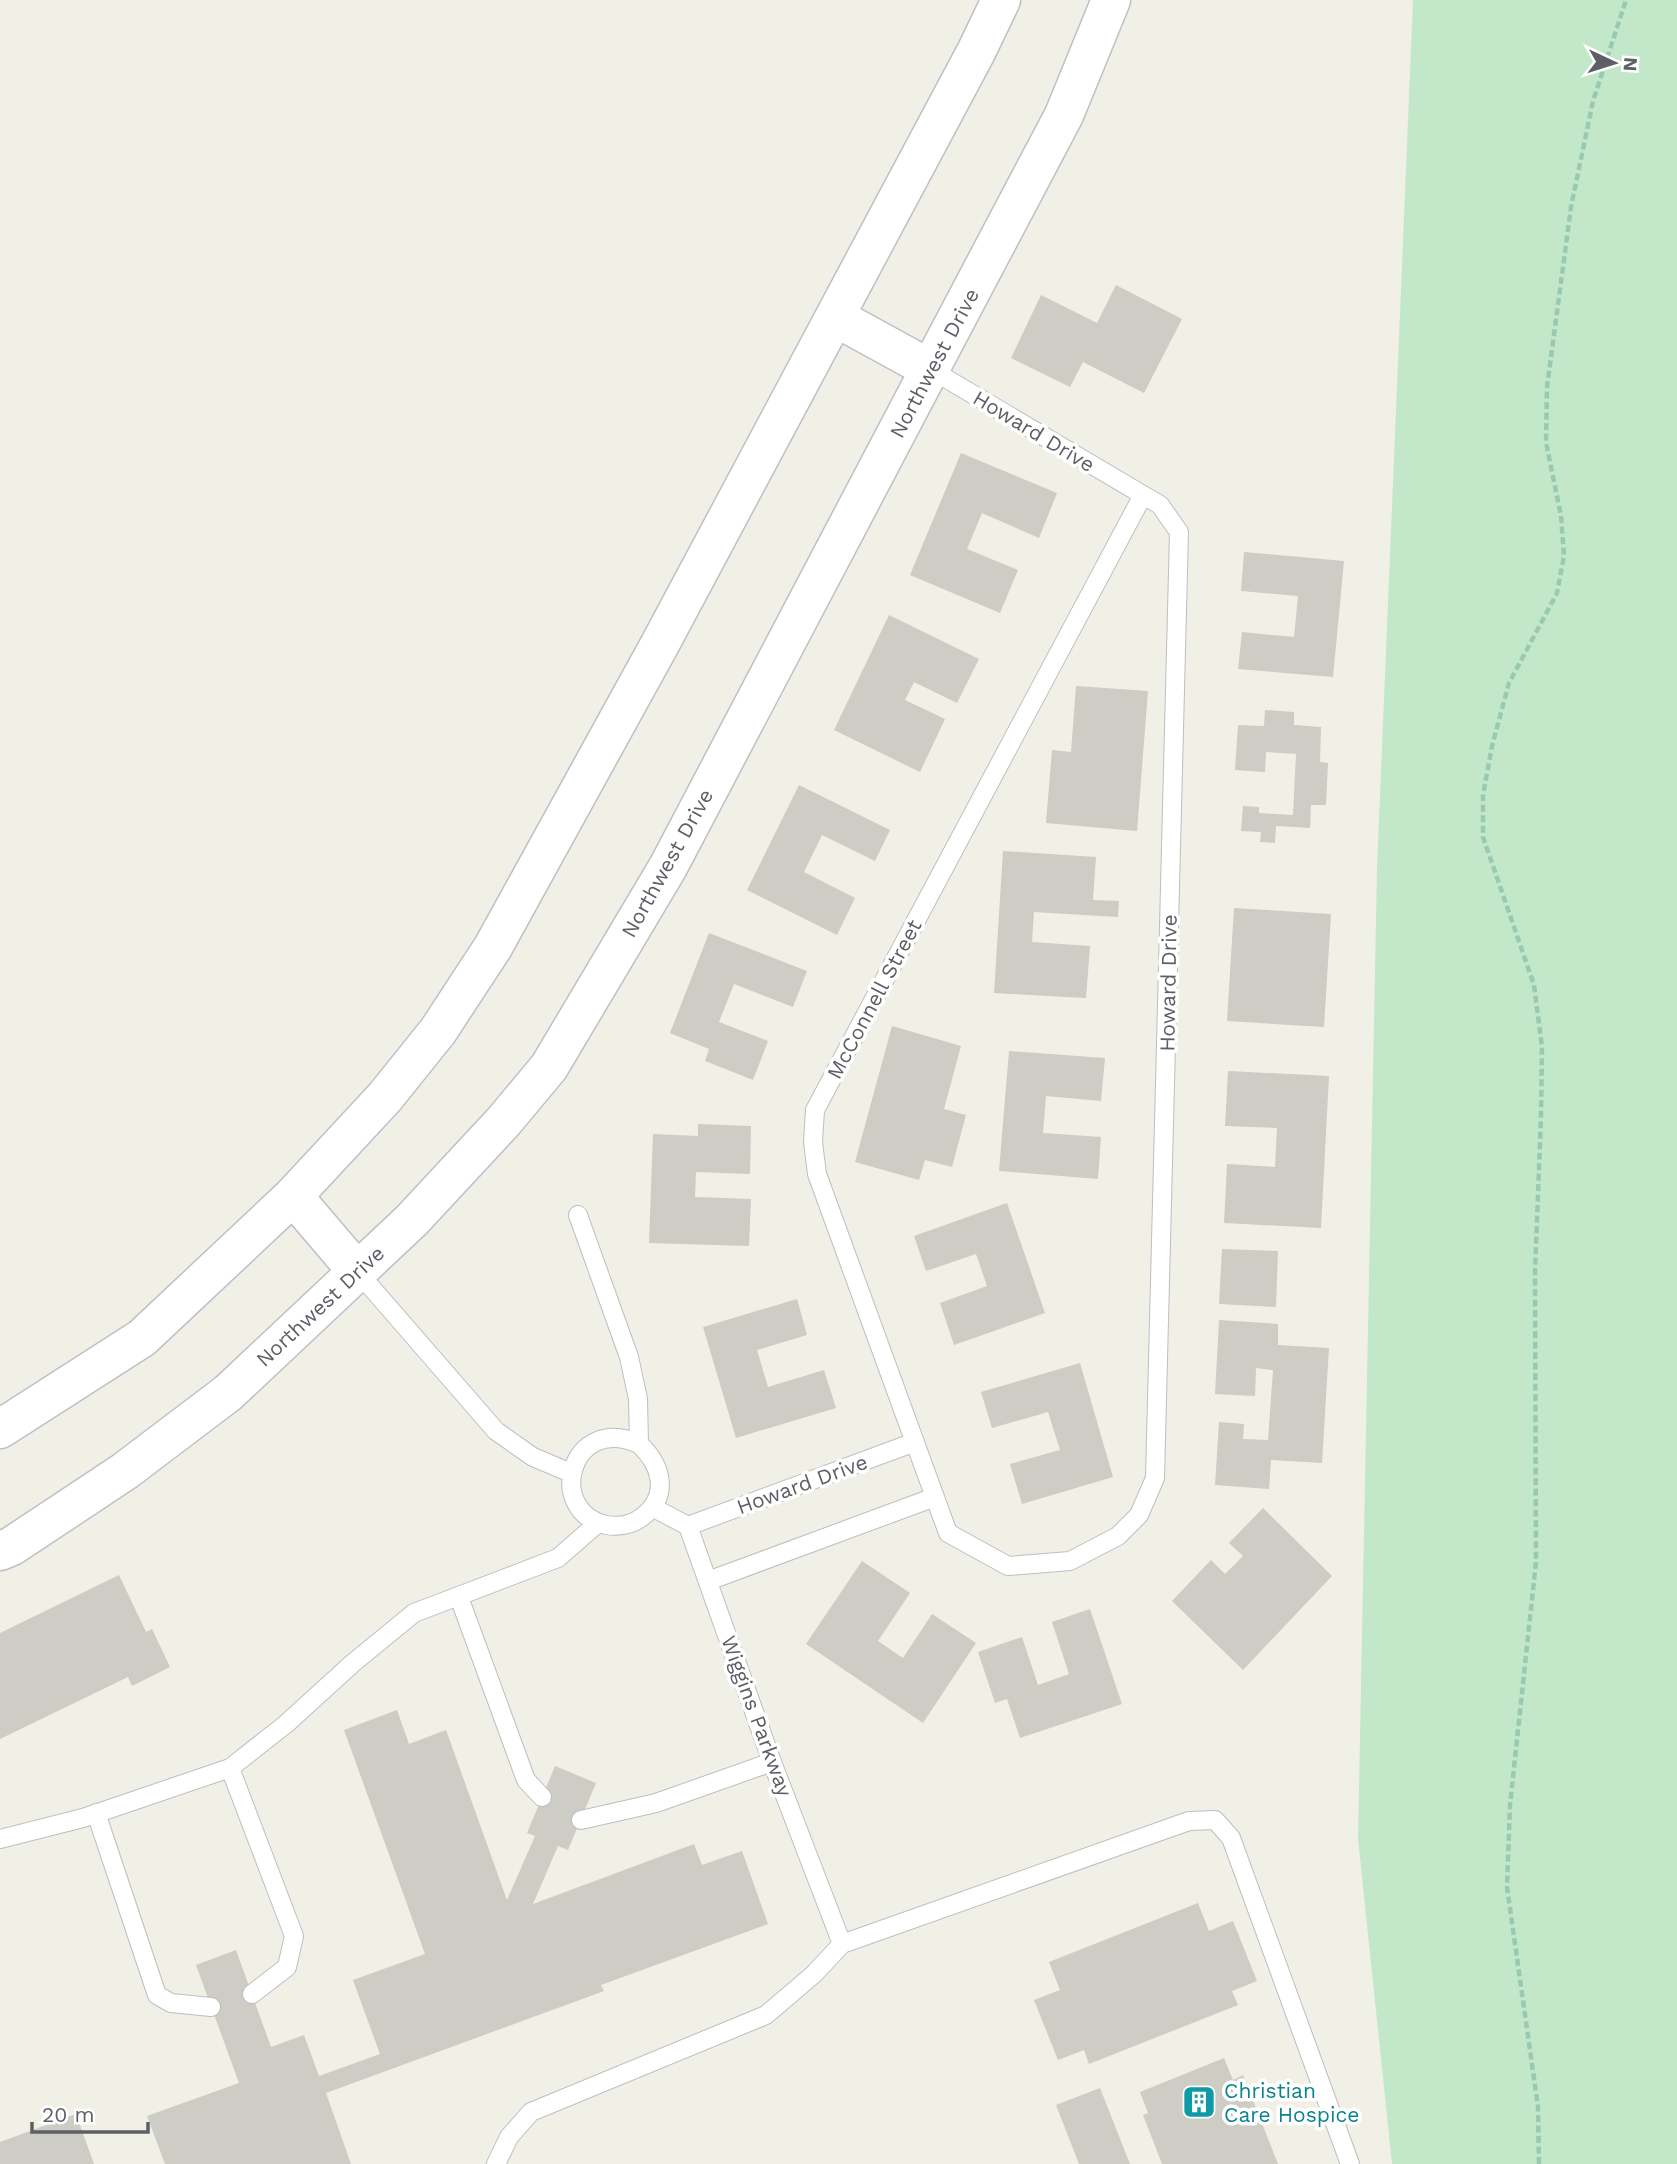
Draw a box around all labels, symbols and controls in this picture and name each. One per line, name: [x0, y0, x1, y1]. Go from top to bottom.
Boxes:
north arrow: [1579, 28, 1649, 98]
text: N: [1618, 56, 1642, 72]
street label: Northwest Drive: [884, 284, 984, 442]
street label: Howard Drive: [969, 385, 1099, 477]
street label: Northwest Drive: [616, 784, 718, 942]
street label: Howard Drive: [1154, 914, 1182, 1052]
street label: McConnell Street: [821, 915, 927, 1083]
street label: Northwest Drive: [251, 1240, 389, 1372]
street label: Howard Drive: [733, 1449, 871, 1519]
street label: Wiggins Parkway: [716, 1632, 798, 1800]
place label: Christian Care Hospice: [1224, 2078, 1359, 2127]
building icon: Christian Care Hospice: [1180, 2083, 1218, 2121]
scale bar: [32, 2090, 147, 2134]
text: 20 m: [42, 2102, 94, 2127]

